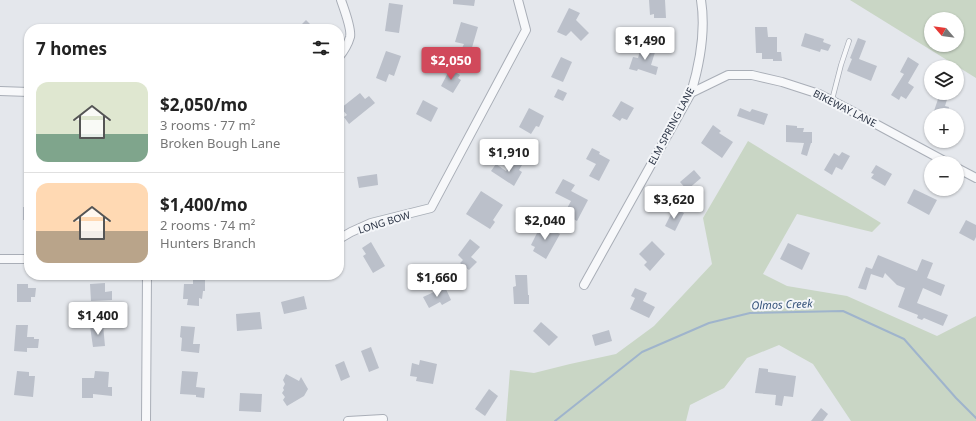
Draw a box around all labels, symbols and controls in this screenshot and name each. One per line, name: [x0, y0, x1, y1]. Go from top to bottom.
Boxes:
north arrow: [924, 12, 964, 52]
map controls: [924, 12, 964, 196]
pin: $1,490: [612, 27, 678, 61]
text: $1,490: [625, 31, 665, 49]
text: 7 homes: [36, 37, 107, 60]
icon: filters: [310, 37, 332, 59]
pin: $2,050: [418, 47, 484, 81]
text: $2,050: [431, 51, 471, 69]
button: layers: [924, 60, 964, 100]
street label: ELM SPRING LANE: [645, 85, 697, 167]
street label: BIKEWAY LANE: [811, 86, 879, 130]
text: $2,050/mo: [160, 93, 248, 116]
icon: home: [68, 98, 116, 146]
button: +: [924, 108, 964, 148]
text: 3 rooms · 77 m²: [160, 116, 255, 134]
text: Broken Bough Lane: [160, 134, 280, 152]
pin: $1,910: [476, 139, 542, 173]
text: $1,910: [489, 143, 529, 161]
button: −: [924, 156, 964, 196]
pin: $3,620: [641, 186, 707, 220]
text: $3,620: [654, 190, 694, 208]
text: $1,400/mo: [160, 193, 248, 216]
icon: home: [68, 199, 116, 247]
street label: LONG BOW: [356, 207, 412, 237]
pin: $2,040: [512, 207, 578, 241]
text: $2,040: [525, 211, 565, 229]
text: 2 rooms · 74 m²: [160, 216, 255, 234]
text: Hunters Branch: [160, 234, 256, 252]
pin: $1,660: [404, 264, 470, 298]
text: $1,660: [417, 268, 457, 286]
water label: Olmos Creek: [751, 295, 813, 313]
pin: $1,400: [65, 302, 131, 336]
text: $1,400: [78, 306, 118, 324]

